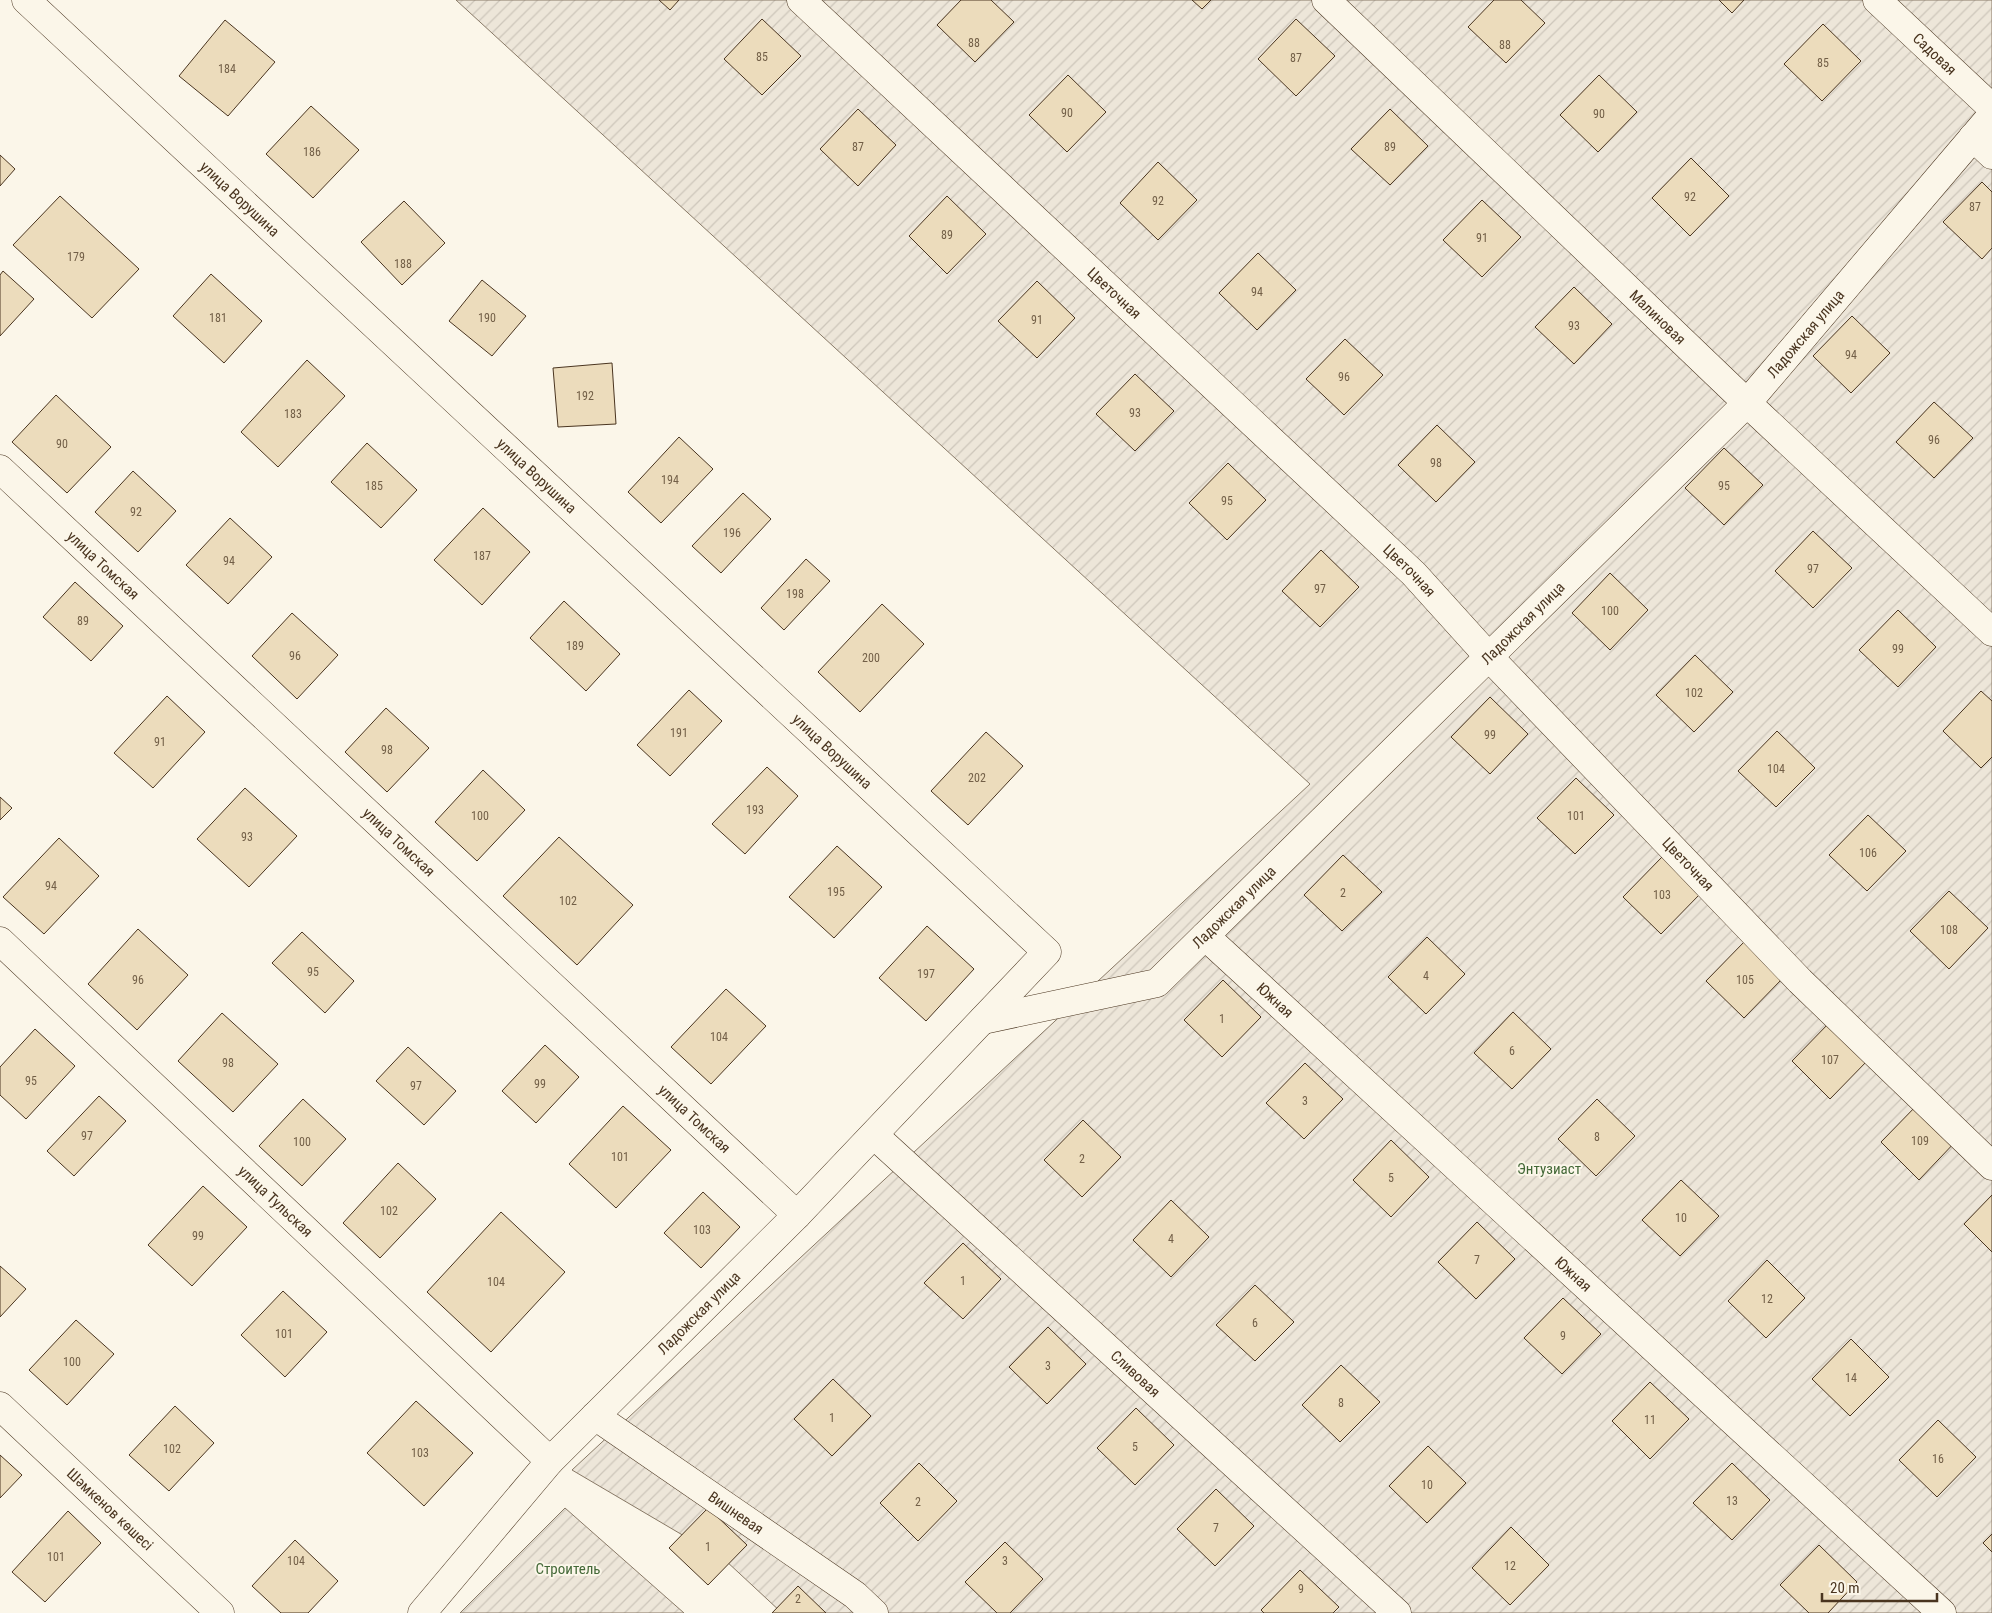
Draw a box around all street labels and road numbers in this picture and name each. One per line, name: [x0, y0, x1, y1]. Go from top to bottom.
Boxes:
street label: Садовая: [1909, 29, 1960, 79]
street label: улица Ворушина: [196, 158, 283, 241]
street label: Цветочная: [1084, 264, 1145, 323]
street label: Малиновая: [1626, 286, 1689, 348]
street label: Ладожская улица: [1763, 286, 1848, 382]
street label: улица Ворушина: [493, 435, 580, 517]
street label: улица Томская: [63, 527, 143, 603]
street label: Цветочная: [1379, 541, 1439, 601]
street label: Ладожская улица: [1477, 578, 1568, 668]
street label: улица Ворушина: [789, 710, 875, 793]
street label: улица Томская: [359, 804, 439, 880]
street label: Цветочная: [1658, 834, 1718, 895]
street label: Ладожская улица: [1189, 862, 1280, 952]
street label: Южная: [1253, 979, 1297, 1022]
street label: улица Томская: [654, 1081, 734, 1157]
street label: улица Тульская: [234, 1162, 317, 1241]
street label: Южная: [1551, 1253, 1595, 1296]
street label: Ладожская улица: [654, 1268, 744, 1358]
street label: Сливовая: [1107, 1347, 1164, 1401]
street label: Шәмкенов көшесі: [63, 1465, 157, 1554]
street label: Вишневая: [705, 1488, 767, 1538]

